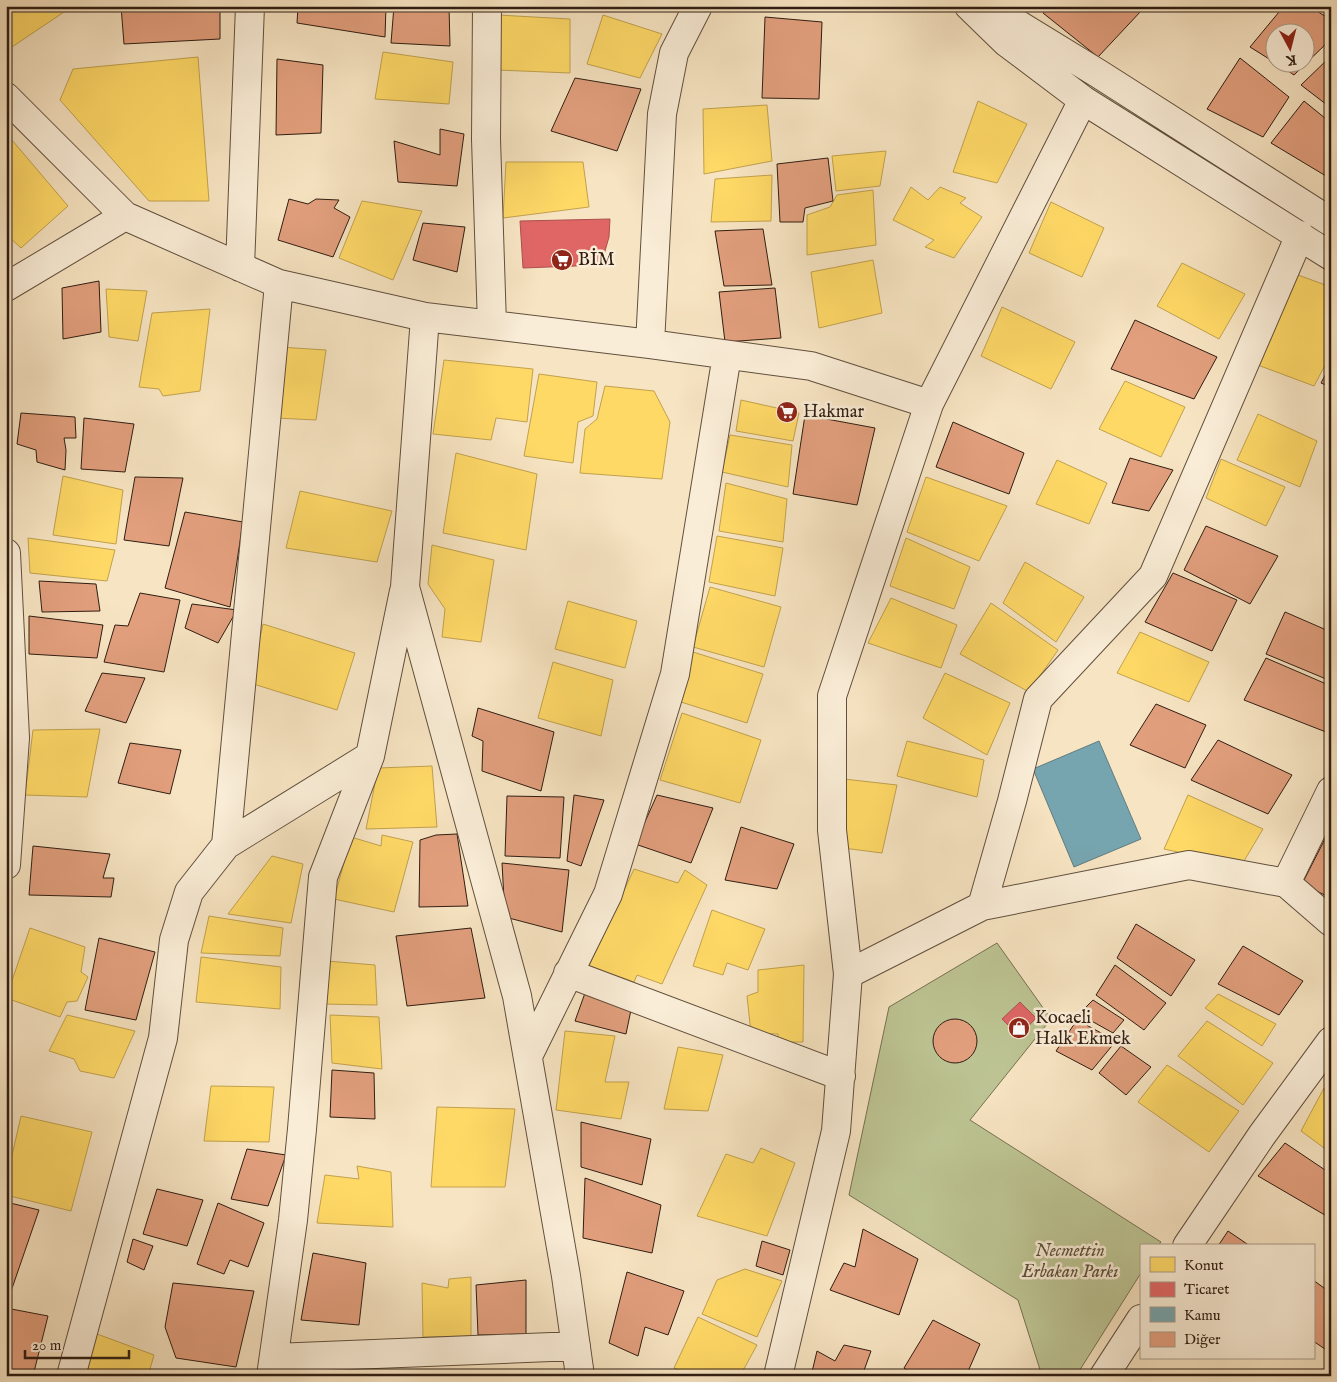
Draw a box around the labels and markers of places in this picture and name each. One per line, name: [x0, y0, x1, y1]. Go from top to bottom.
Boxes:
supermarket icon: BİM: [550, 248, 574, 272]
place label: BİM: [578, 248, 615, 272]
supermarket icon: Hakmar: [775, 400, 799, 424]
place label: Hakmar: [803, 401, 865, 424]
place label: Kocaeli Halk Ekmek: [1035, 1007, 1131, 1051]
shop icon: Kocaeli Halk Ekmek: [1007, 1016, 1031, 1040]

